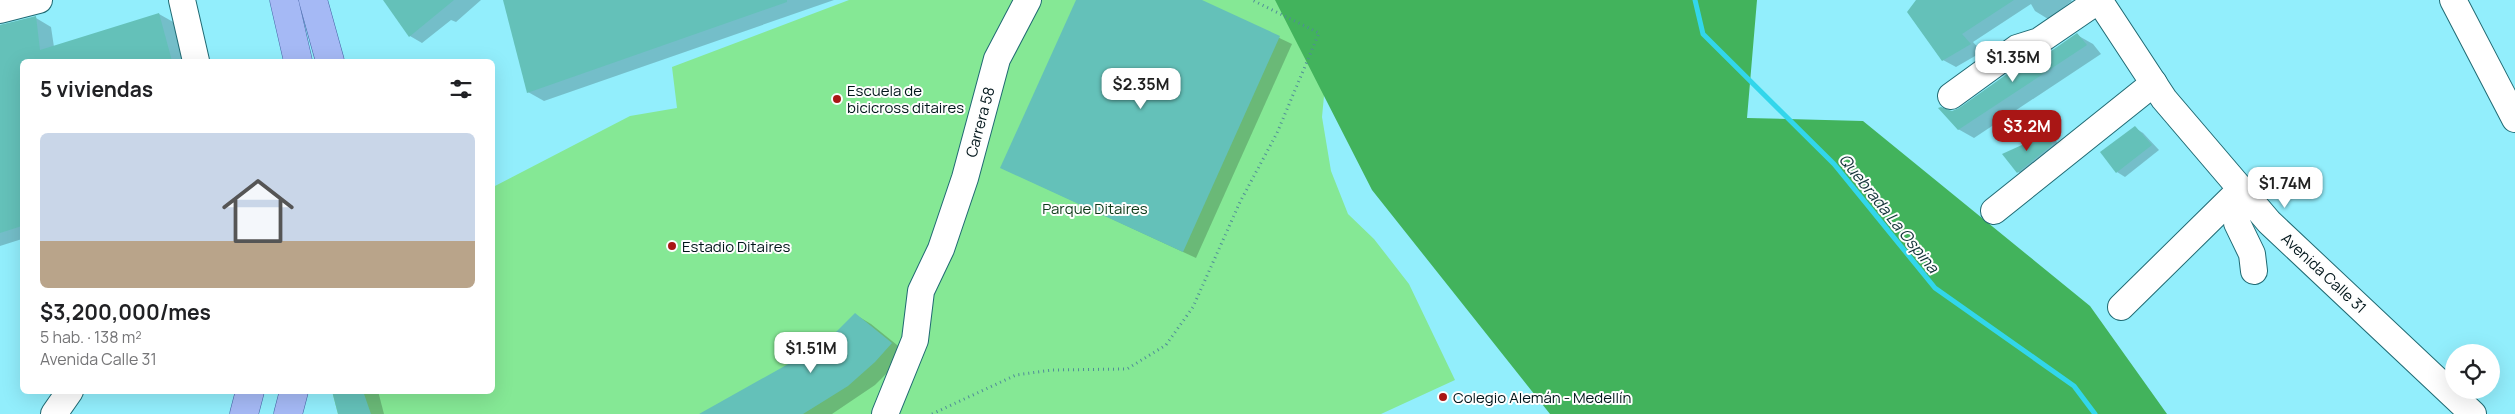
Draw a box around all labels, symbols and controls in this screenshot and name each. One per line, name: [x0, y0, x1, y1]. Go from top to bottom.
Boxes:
pin: $1.35M: [1972, 41, 2054, 83]
text: $1.35M: [1986, 46, 2040, 68]
pin: $2.35M: [1100, 68, 1182, 110]
text: $2.35M: [1113, 73, 1169, 95]
text: 5 viviendas: [40, 75, 153, 103]
icon: filters: [447, 75, 475, 103]
place label: Escuela de bicicross ditaires: [847, 80, 964, 118]
street label: Carrera 58: [960, 84, 1000, 160]
marker: Escuela de bicicross ditaires: [831, 93, 843, 105]
pin: $3.2M: [1992, 110, 2062, 152]
text: $3.2M: [2003, 115, 2051, 137]
water label: Quebrada La Ospina: [1834, 149, 1945, 278]
icon: home: [213, 166, 303, 256]
pin: $1.74M: [2244, 166, 2326, 209]
text: $1.74M: [2259, 172, 2311, 194]
park label: Parque Ditaires: [1042, 198, 1148, 219]
street label: Avenida Calle 31: [2277, 228, 2371, 318]
place label: Estadio Ditaires: [682, 236, 790, 257]
marker: Estadio Ditaires: [666, 240, 678, 252]
text: $3,200,000/mes: [40, 298, 211, 326]
text: 5 hab. · 138 m²: [40, 326, 142, 348]
pin: $1.51M: [770, 332, 852, 374]
text: $1.51M: [785, 337, 837, 359]
map controls: [2445, 344, 2500, 399]
button: locate: [2445, 344, 2500, 399]
text: Avenida Calle 31: [40, 348, 157, 370]
place label: Colegio Alemán - Medellín: [1453, 387, 1631, 408]
marker: Colegio Alemán - Medellín: [1437, 391, 1449, 403]

